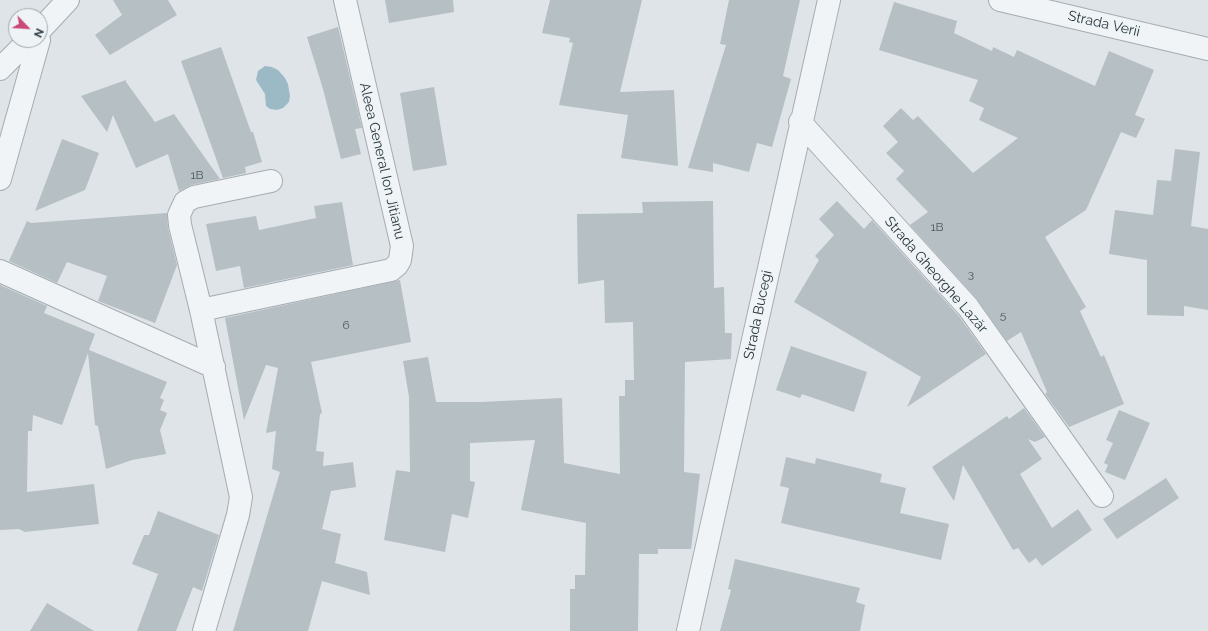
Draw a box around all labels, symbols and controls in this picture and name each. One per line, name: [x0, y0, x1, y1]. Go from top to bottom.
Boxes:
north arrow: [8, 8, 48, 48]
street label: Strada Verii: [1066, 8, 1142, 40]
text: N: [31, 26, 46, 39]
street label: Aleea General Ion Jitianu: [356, 81, 408, 241]
house number: 1B: [190, 168, 204, 182]
street label: Strada Gheorghe Lazăr: [881, 213, 991, 337]
house number: 1B: [930, 220, 944, 234]
house number: 3: [968, 267, 974, 281]
street label: Strada Bucegi: [740, 269, 776, 361]
house number: 5: [1000, 308, 1006, 322]
house number: 6: [342, 318, 350, 332]

